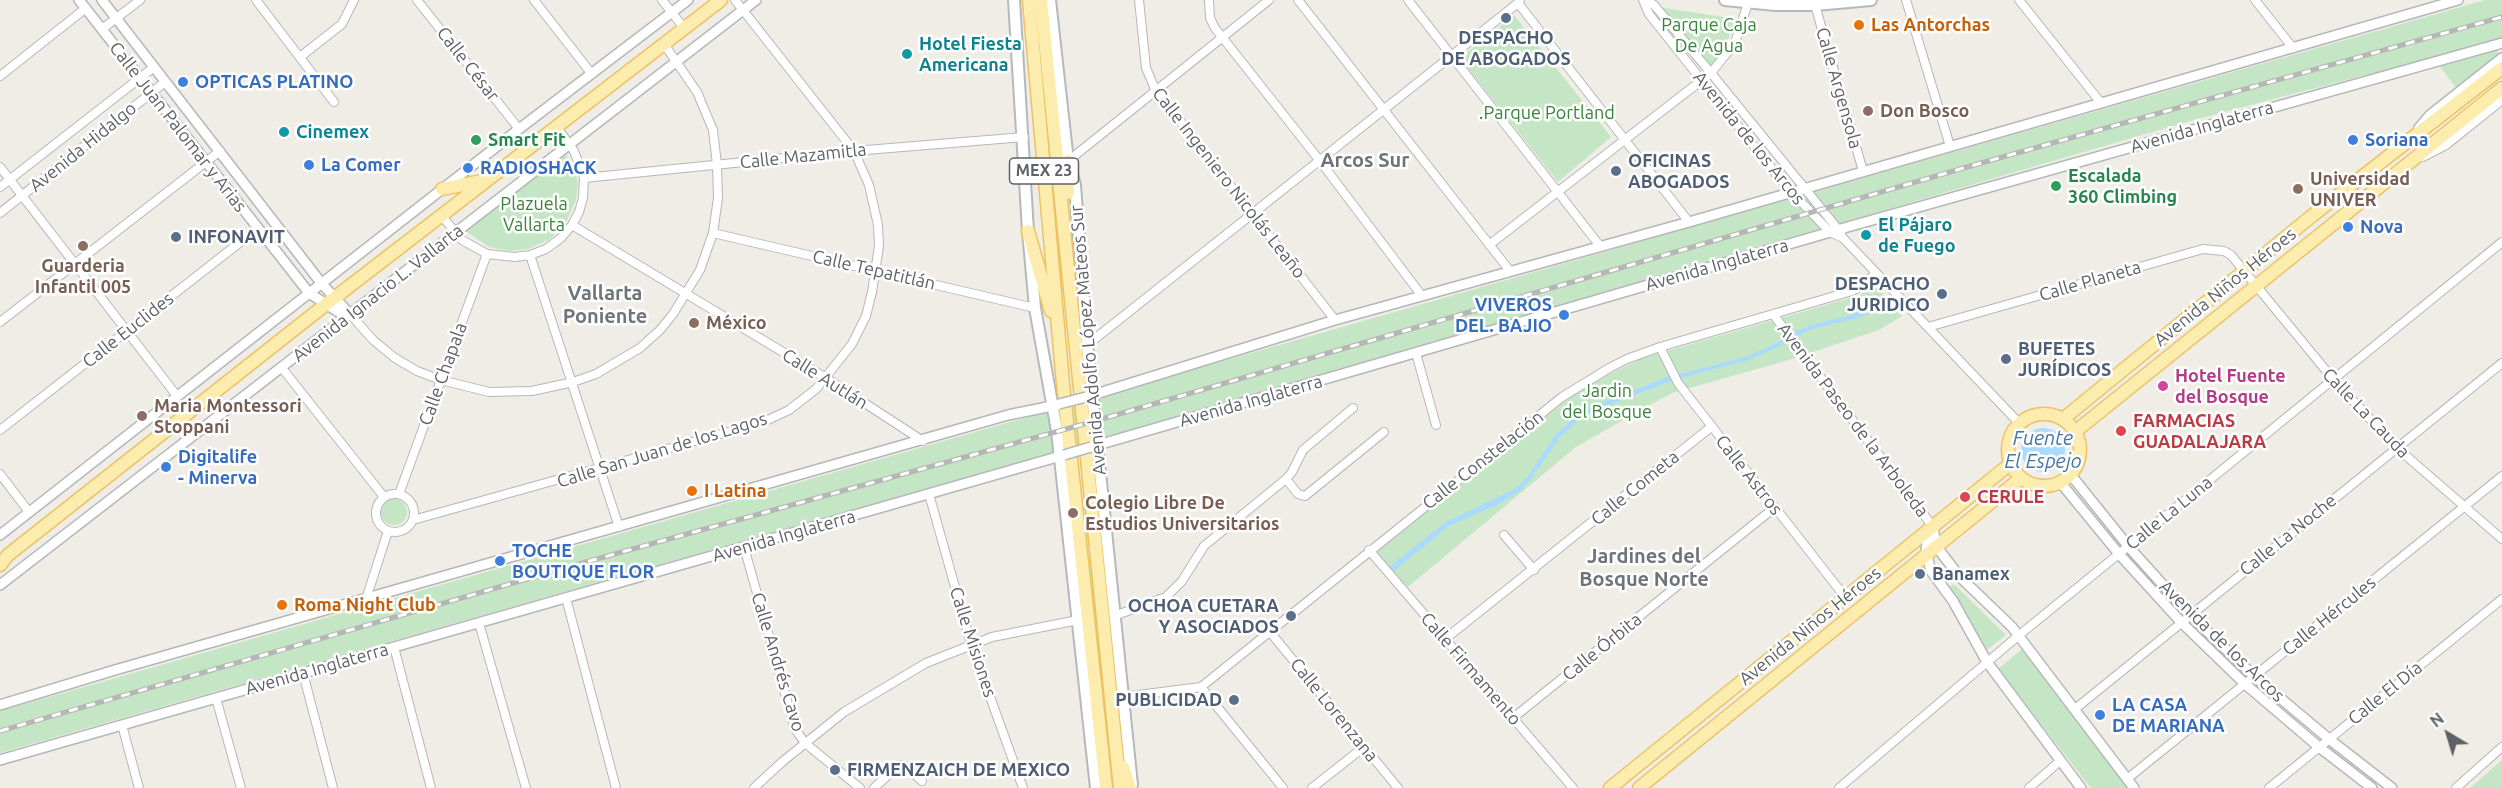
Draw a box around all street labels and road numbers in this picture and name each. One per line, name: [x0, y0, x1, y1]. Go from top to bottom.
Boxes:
street label: Calle César: [432, 22, 504, 106]
street label: Calle Argensola: [1811, 25, 1867, 151]
street label: Calle Juan Palomar y Arias: [105, 38, 251, 216]
street label: Avenida de los Arcos: [1688, 67, 1810, 209]
street label: Calle Ingeniero Nicolás Leaño: [1148, 83, 1310, 283]
street label: Avenida Inglaterra: [2128, 96, 2276, 158]
street label: Avenida Hidalgo: [25, 97, 141, 197]
street label: Calle Mazamitla: [739, 139, 867, 173]
road number: MEX 23: [1010, 158, 1078, 184]
street label: Avenida Adolfo López Mateos Sur: [1065, 204, 1111, 476]
street label: Avenida Ignacio L. Vallarta: [288, 220, 468, 366]
street label: Avenida Niños Héroes: [2150, 223, 2300, 351]
street label: Avenida Inglaterra: [1643, 234, 1791, 296]
street label: Calle Tepatitlán: [810, 245, 938, 295]
street label: Calle Planeta: [2037, 256, 2143, 306]
street label: Calle Euclides: [78, 288, 178, 372]
street label: Calle Chapala: [414, 319, 472, 429]
street label: Avenida Paseo de la Arboleda: [1773, 319, 1933, 521]
street label: Calle Autlán: [778, 344, 872, 414]
street label: Calle La Cauda: [2318, 364, 2414, 462]
street label: Avenida Inglaterra: [1177, 370, 1325, 432]
street label: Calle Constelación: [1418, 406, 1548, 514]
street label: Calle San Juan de los Lagos: [554, 408, 770, 492]
street label: Calle Astros: [1711, 431, 1787, 519]
street label: Calle Cometa: [1587, 446, 1683, 530]
street label: Calle La Luna: [2121, 471, 2217, 555]
street label: Calle La Noche: [2235, 489, 2341, 581]
street label: Avenida Inglaterra: [710, 505, 858, 567]
street label: Avenida Niños Héroes: [1735, 562, 1885, 690]
street label: Calle Hércules: [2278, 572, 2380, 660]
street label: Avenida de los Arcos: [2155, 576, 2289, 706]
street label: Calle Misiones: [945, 584, 1001, 700]
street label: Calle Andrés Cavo: [747, 590, 809, 734]
street label: Calle Firmamento: [1416, 608, 1526, 730]
street label: Calle Órbita: [1558, 608, 1646, 686]
street label: Avenida Inglaterra: [243, 638, 391, 700]
street label: Calle Lorenzana: [1285, 654, 1383, 766]
street label: Calle El Día: [2344, 657, 2426, 729]

